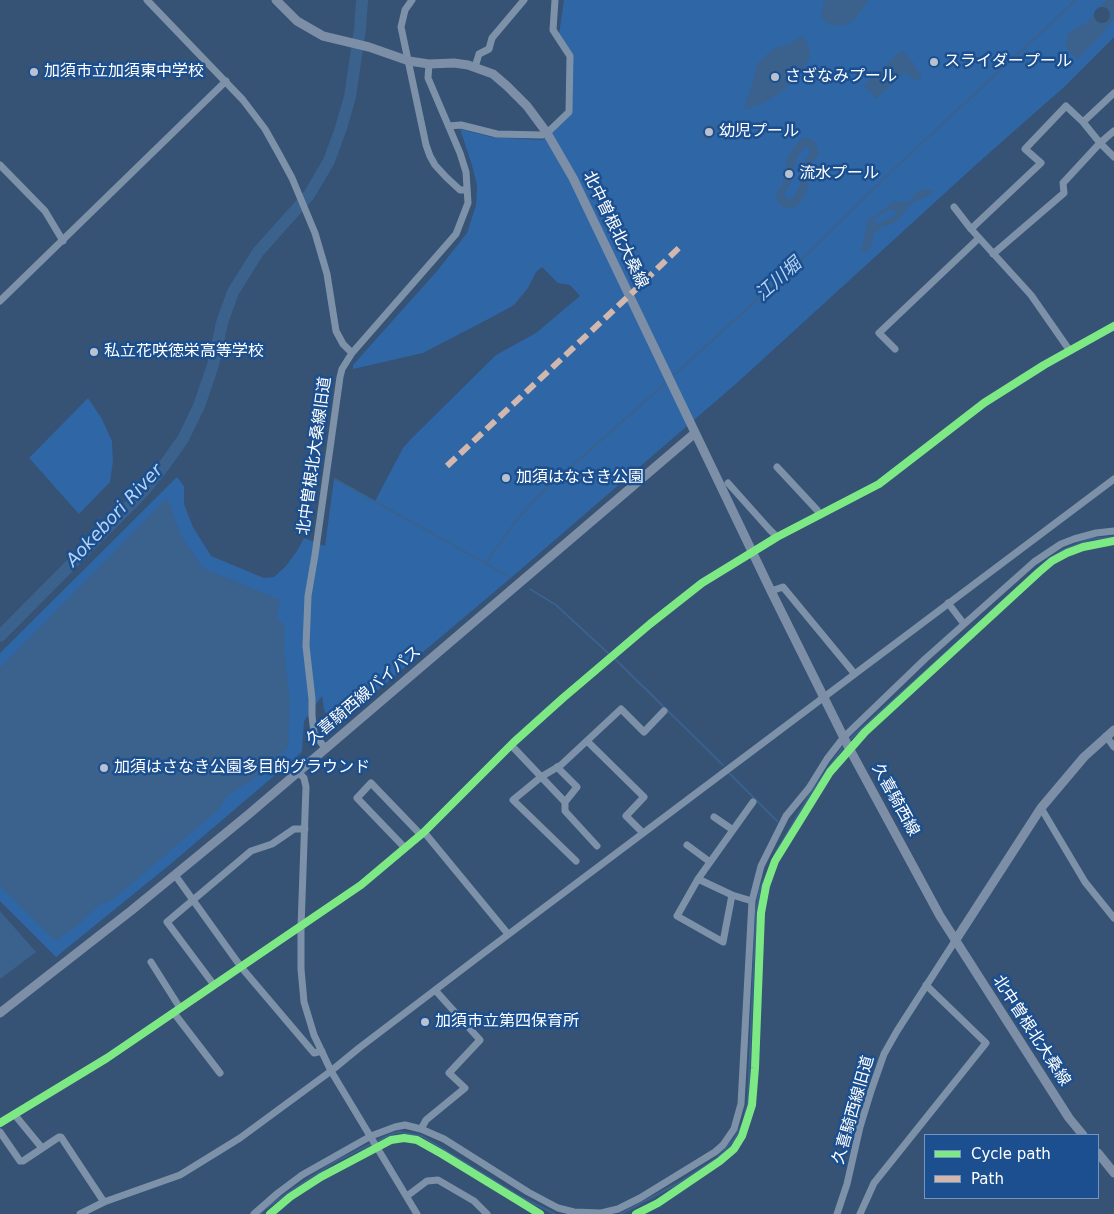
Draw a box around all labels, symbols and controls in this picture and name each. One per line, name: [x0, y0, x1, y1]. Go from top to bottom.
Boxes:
place label: スライダープール: [944, 52, 1072, 72]
marker: スライダープール: [928, 56, 940, 68]
place label: 加須市立加須東中学校: [44, 62, 204, 82]
marker: 加須市立加須東中学校: [28, 66, 40, 78]
place label: さざなみプール: [785, 67, 897, 87]
marker: さざなみプール: [769, 71, 781, 83]
place label: 幼児プール: [719, 122, 799, 142]
marker: 幼児プール: [703, 126, 715, 138]
place label: 流水プール: [799, 164, 879, 184]
street label: 北中曽根北大桑線: [578, 168, 652, 292]
marker: 流水プール: [783, 168, 795, 180]
water label: 江川堀: [752, 254, 806, 306]
place label: 私立花咲徳栄高等学校: [104, 342, 264, 362]
marker: 私立花咲徳栄高等学校: [88, 346, 100, 358]
street label: 北中曽根北大桑線旧道: [294, 375, 336, 537]
water label: Aokebori River: [62, 460, 168, 572]
place label: 加須はなさき公園: [516, 468, 644, 488]
marker: 加須はなさき公園: [500, 472, 512, 484]
street label: 久喜騎西線バイパス: [303, 642, 425, 750]
place label: 加須はさなき公園多目的グラウンド: [114, 758, 370, 778]
street label: 久喜騎西線: [867, 760, 923, 840]
marker: 加須はさなき公園多目的グラウンド: [98, 762, 110, 774]
street label: 北中曽根北大桑線: [988, 972, 1074, 1090]
place label: 加須市立第四保育所: [435, 1012, 579, 1032]
marker: 加須市立第四保育所: [419, 1016, 431, 1028]
street label: 久喜騎西線旧道: [829, 1054, 879, 1166]
legend: [924, 1134, 1099, 1199]
text: Cycle path: [971, 1145, 1051, 1163]
text: Path: [971, 1170, 1004, 1188]

